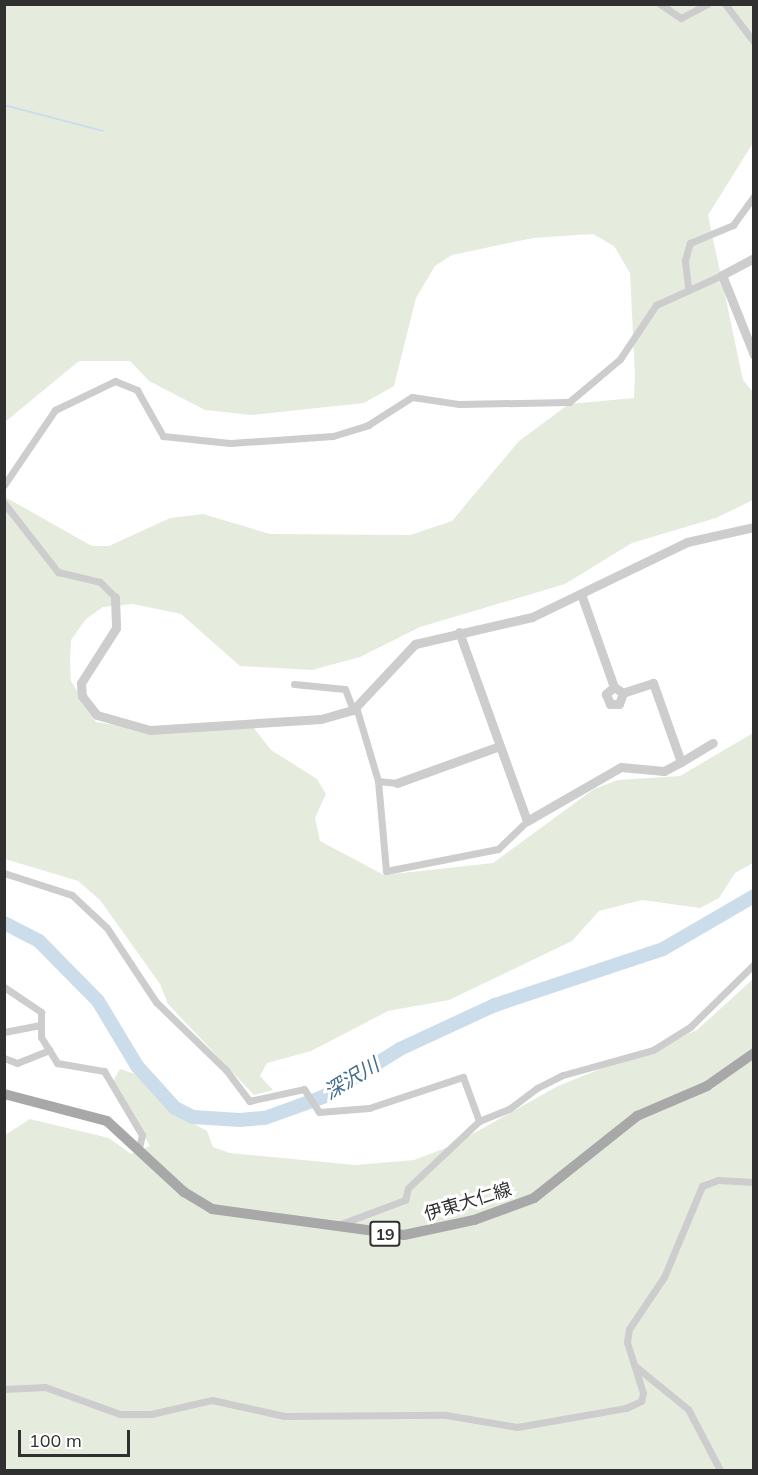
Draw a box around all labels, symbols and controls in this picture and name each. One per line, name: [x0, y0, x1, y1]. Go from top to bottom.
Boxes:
water label: 深沢川: [319, 1052, 383, 1104]
street label: 伊東大仁線: [422, 1179, 514, 1225]
road number: 19: [368, 1221, 402, 1247]
scale bar: [21, 1418, 134, 1456]
text: 100 m: [29, 1429, 82, 1452]

